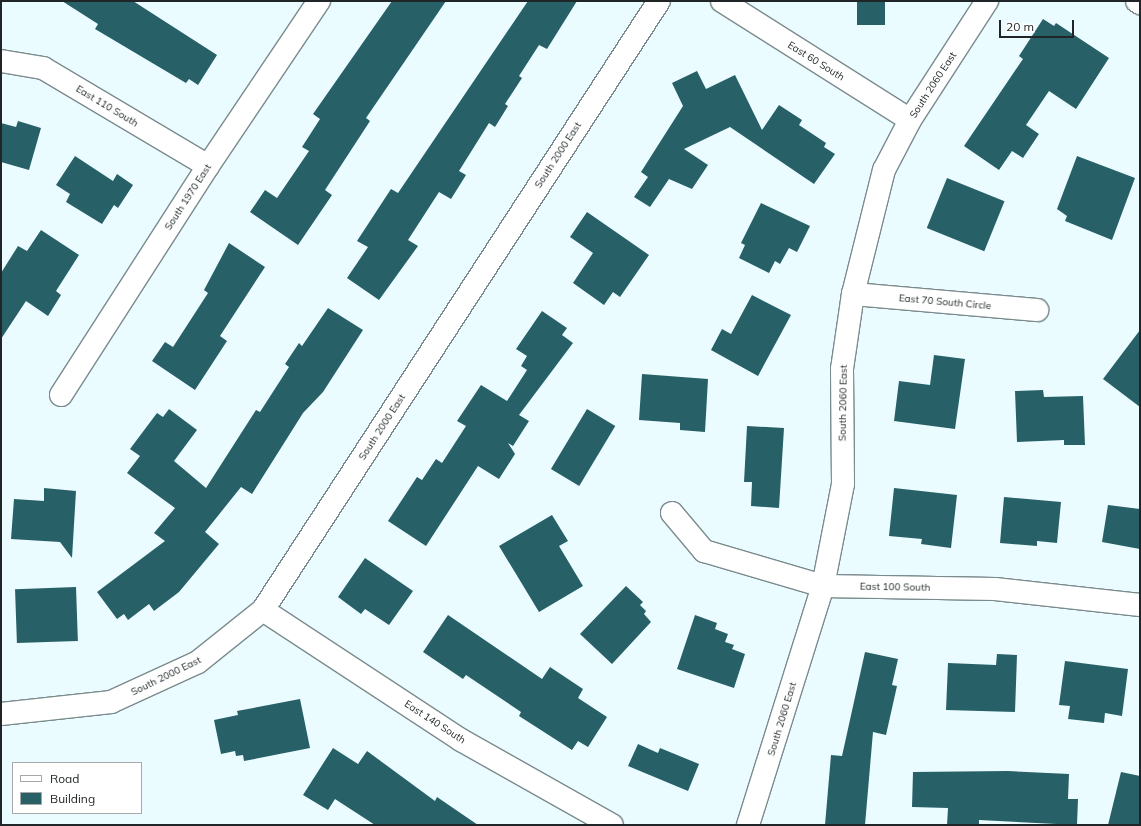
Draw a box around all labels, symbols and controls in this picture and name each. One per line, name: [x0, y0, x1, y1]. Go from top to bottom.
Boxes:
scale bar: [1001, 12, 1076, 38]
text: 20 m: [1006, 19, 1034, 34]
street label: East 60 South: [785, 39, 847, 83]
street label: South 2060 East: [907, 50, 959, 120]
street label: East 110 South: [74, 83, 140, 129]
street label: South 2000 East: [532, 120, 584, 190]
street label: South 1970 East: [162, 162, 214, 232]
street label: East 70 South Circle: [898, 292, 992, 312]
street label: South 2060 East: [836, 365, 850, 441]
street label: South 2000 East: [356, 392, 408, 462]
street label: East 100 South: [860, 580, 930, 594]
street label: South 2000 East: [129, 654, 203, 698]
street label: South 2060 East: [765, 681, 799, 757]
street label: East 140 South: [402, 698, 468, 746]
legend: [12, 762, 142, 814]
text: Road: [50, 771, 79, 786]
text: Building: [50, 791, 95, 806]

